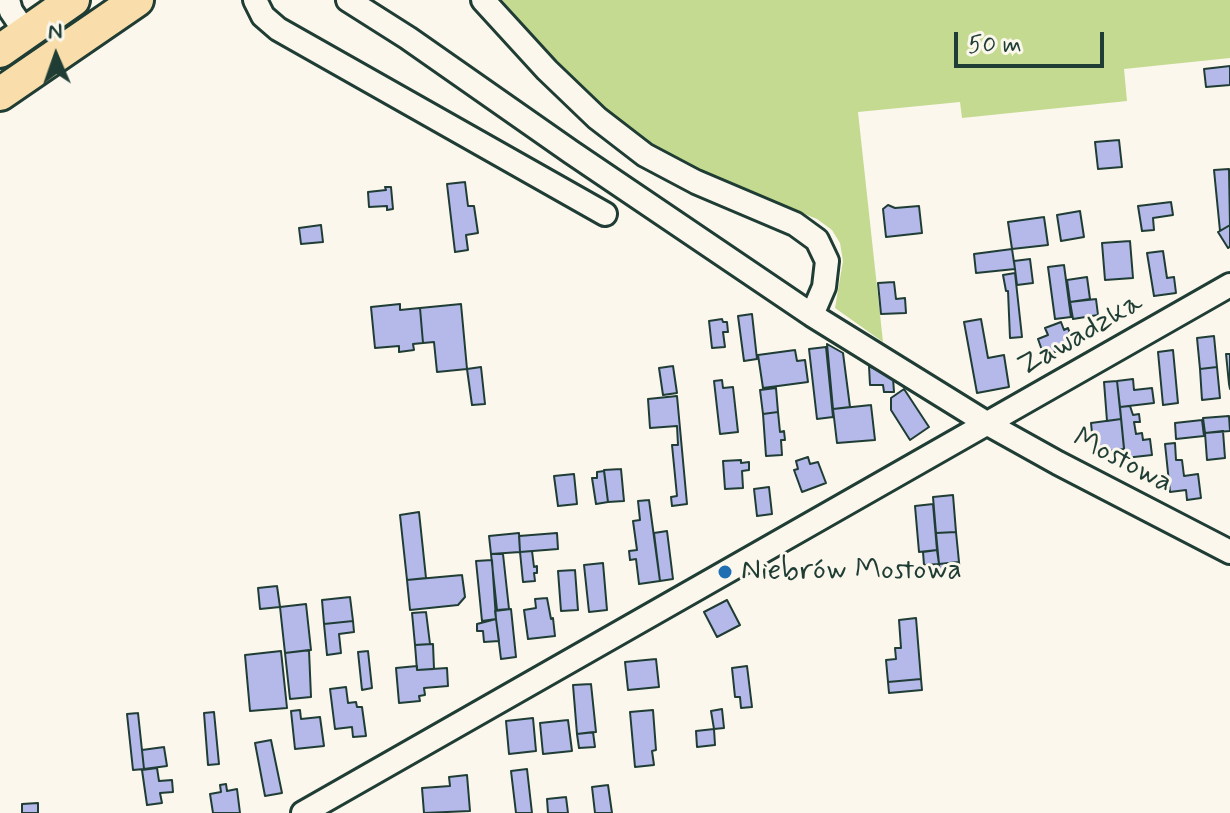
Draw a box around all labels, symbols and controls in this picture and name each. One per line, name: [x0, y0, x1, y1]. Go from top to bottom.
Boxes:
north arrow: [16, 16, 96, 96]
scale bar: [958, 16, 1108, 66]
text: N: [47, 18, 63, 46]
text: 50 m: [968, 30, 1022, 61]
street label: Zawadzka: [1012, 286, 1150, 386]
street label: Mostowa: [1066, 422, 1178, 502]
place label: Niebrów Mostowa: [741, 554, 962, 590]
marker: Niebrów Mostowa: [716, 563, 734, 581]

